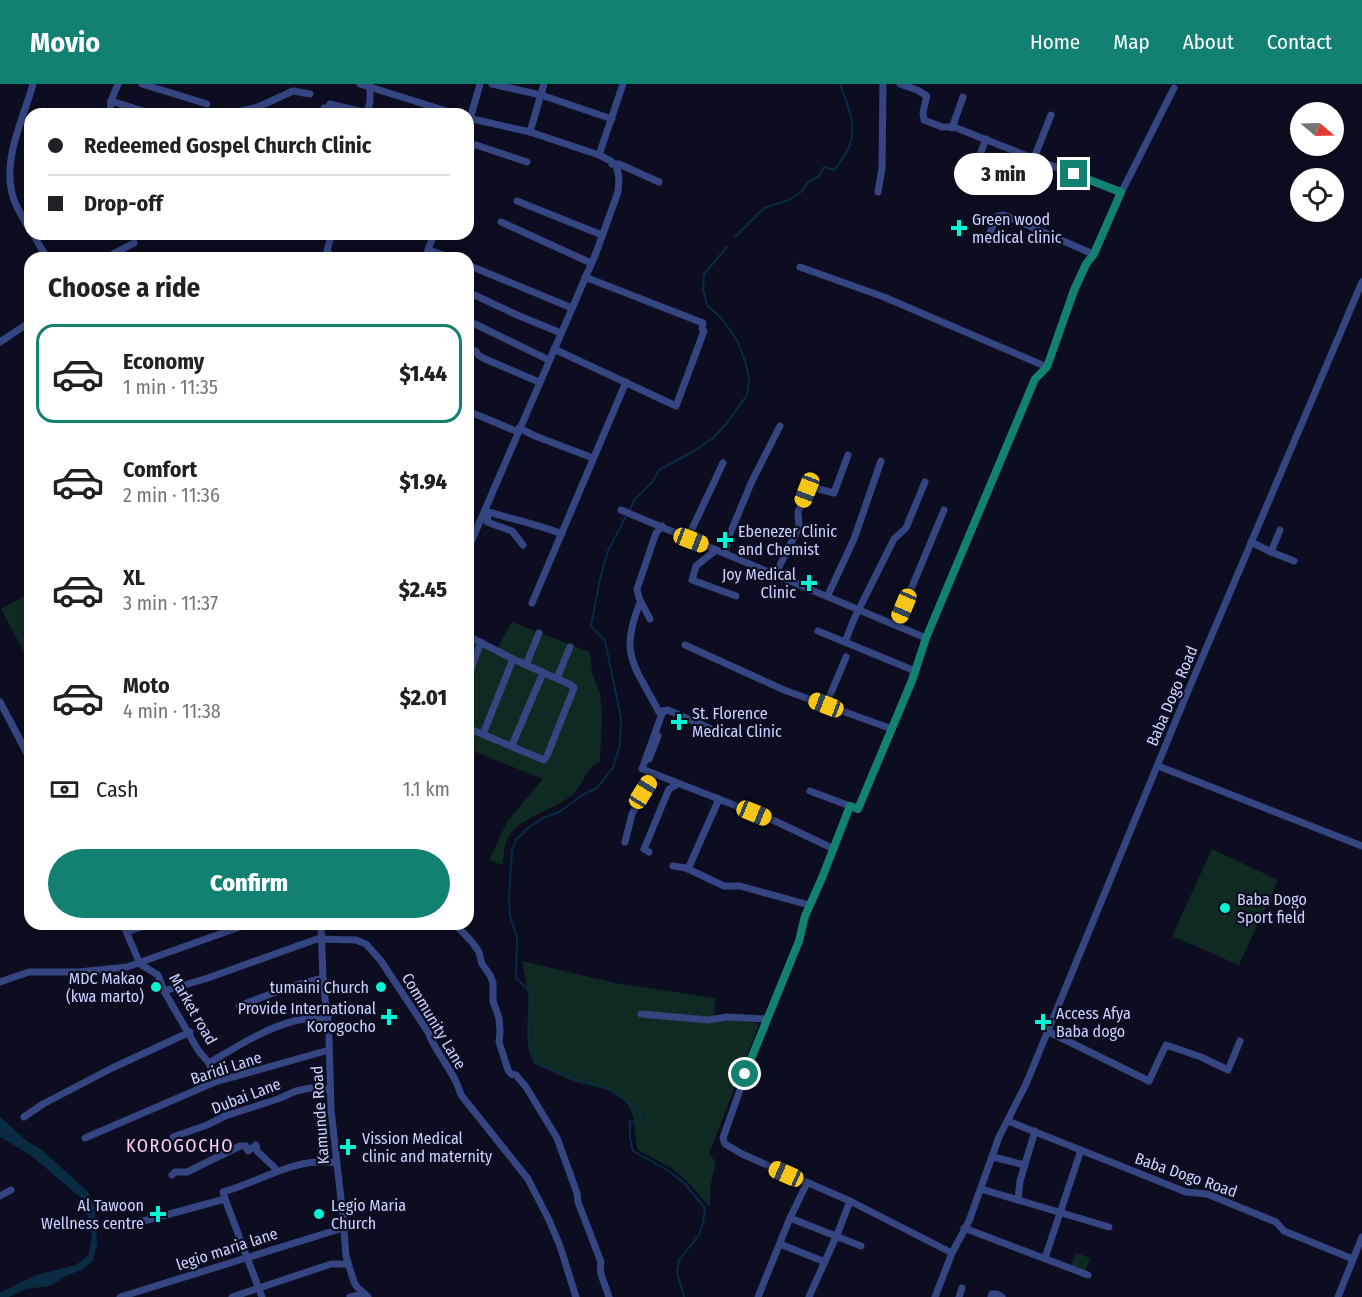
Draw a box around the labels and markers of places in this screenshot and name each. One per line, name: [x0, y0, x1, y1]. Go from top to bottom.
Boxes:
place label: Green wood medical clinic: [972, 210, 1062, 247]
marker: Green wood medical clinic: [950, 219, 968, 237]
place label: Ebenezer Clinic and Chemist: [738, 522, 837, 559]
marker: Ebenezer Clinic and Chemist: [716, 531, 734, 549]
place label: Joy Medical Clinic: [722, 565, 796, 602]
marker: Joy Medical Clinic: [800, 574, 818, 592]
place label: St. Florence Medical Clinic: [692, 704, 782, 741]
marker: St. Florence Medical Clinic: [670, 713, 688, 731]
place label: Baba Dogo Sport field: [1237, 890, 1307, 927]
marker: Baba Dogo Sport field: [1218, 901, 1232, 915]
place label: MDC Makao (kwa marto): [66, 969, 144, 1006]
place label: tumaini Church: [270, 978, 369, 997]
marker: MDC Makao (kwa marto): [149, 980, 163, 994]
marker: tumaini Church: [374, 980, 388, 994]
place label: Provide International Korogocho: [238, 999, 376, 1036]
place label: Access Afya Baba dogo: [1056, 1004, 1131, 1041]
marker: Provide International Korogocho: [380, 1008, 398, 1026]
marker: Access Afya Baba dogo: [1034, 1013, 1052, 1031]
place label: Vission Medical clinic and maternity: [362, 1129, 493, 1166]
marker: Vission Medical clinic and maternity: [339, 1138, 357, 1156]
place label: Al Tawoon Wellness centre: [41, 1196, 144, 1233]
place label: Legio Maria Church: [331, 1196, 406, 1233]
marker: Al Tawoon Wellness centre: [149, 1205, 167, 1223]
marker: Legio Maria Church: [312, 1207, 326, 1221]

